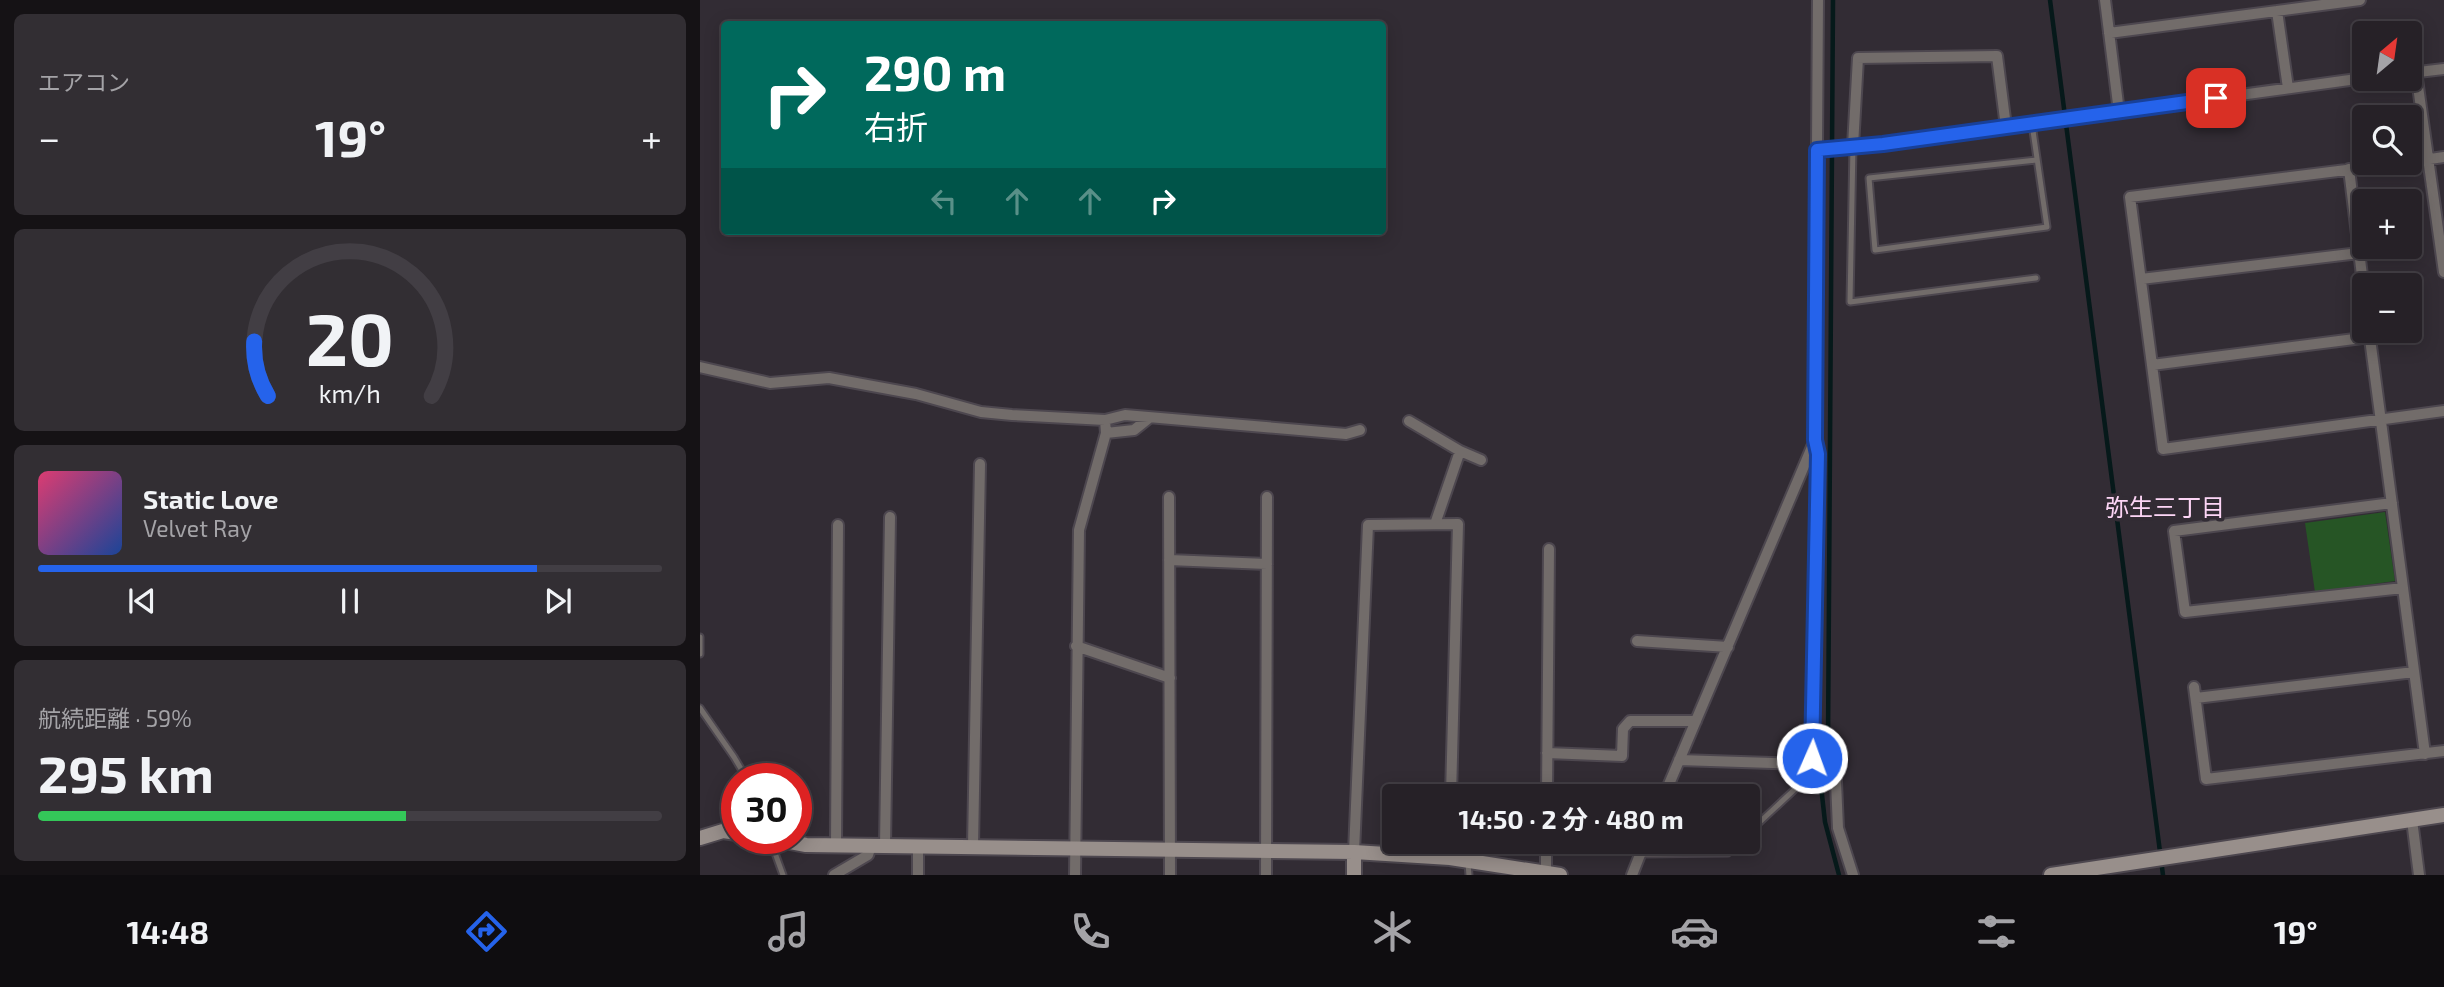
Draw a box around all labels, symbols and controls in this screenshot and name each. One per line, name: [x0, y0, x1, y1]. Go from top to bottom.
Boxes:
north arrow: [2352, 21, 2422, 91]
map controls: [2352, 21, 2422, 343]
text: 290 m: [864, 42, 1006, 101]
icon: right: [749, 49, 840, 140]
text: エアコン: [38, 68, 130, 96]
pin: [2186, 68, 2246, 128]
icon: arrive: [2197, 79, 2235, 117]
text: 19°: [315, 105, 386, 167]
button: search: [2352, 105, 2422, 175]
text: 右折: [864, 107, 928, 145]
text: −: [38, 114, 60, 160]
text: +: [641, 114, 662, 160]
icon: left: [925, 182, 963, 220]
icon: ahead: [998, 182, 1036, 220]
icon: ahead: [1071, 182, 1109, 220]
icon: right: [1144, 182, 1182, 220]
button: +: [2352, 189, 2422, 259]
button: −: [2352, 273, 2422, 343]
text: 20: [306, 293, 394, 381]
text: km/h: [319, 378, 381, 408]
text: Static Love: [143, 483, 279, 514]
district label: 弥生三丁目: [2105, 492, 2225, 521]
text: Velvet Ray: [143, 514, 252, 542]
icon: previous: [123, 582, 161, 620]
icon: pause: [331, 582, 369, 620]
icon: next: [539, 582, 577, 620]
text: 航続距離 · 59%: [38, 704, 192, 732]
position arrow: [1775, 721, 1849, 795]
text: 295 km: [38, 741, 214, 803]
speed limit sign: 30: [721, 763, 812, 854]
text: 14:50 · 2 分 · 480 m: [1458, 803, 1684, 834]
icon: directions: [462, 907, 511, 956]
icon: music: [764, 907, 813, 956]
icon: phone: [1066, 907, 1115, 956]
icon: climate: [1368, 907, 1417, 956]
icon: car: [1670, 907, 1719, 956]
icon: filters: [1972, 907, 2021, 956]
text: 14:48: [126, 912, 209, 950]
text: 19°: [2274, 912, 2318, 950]

